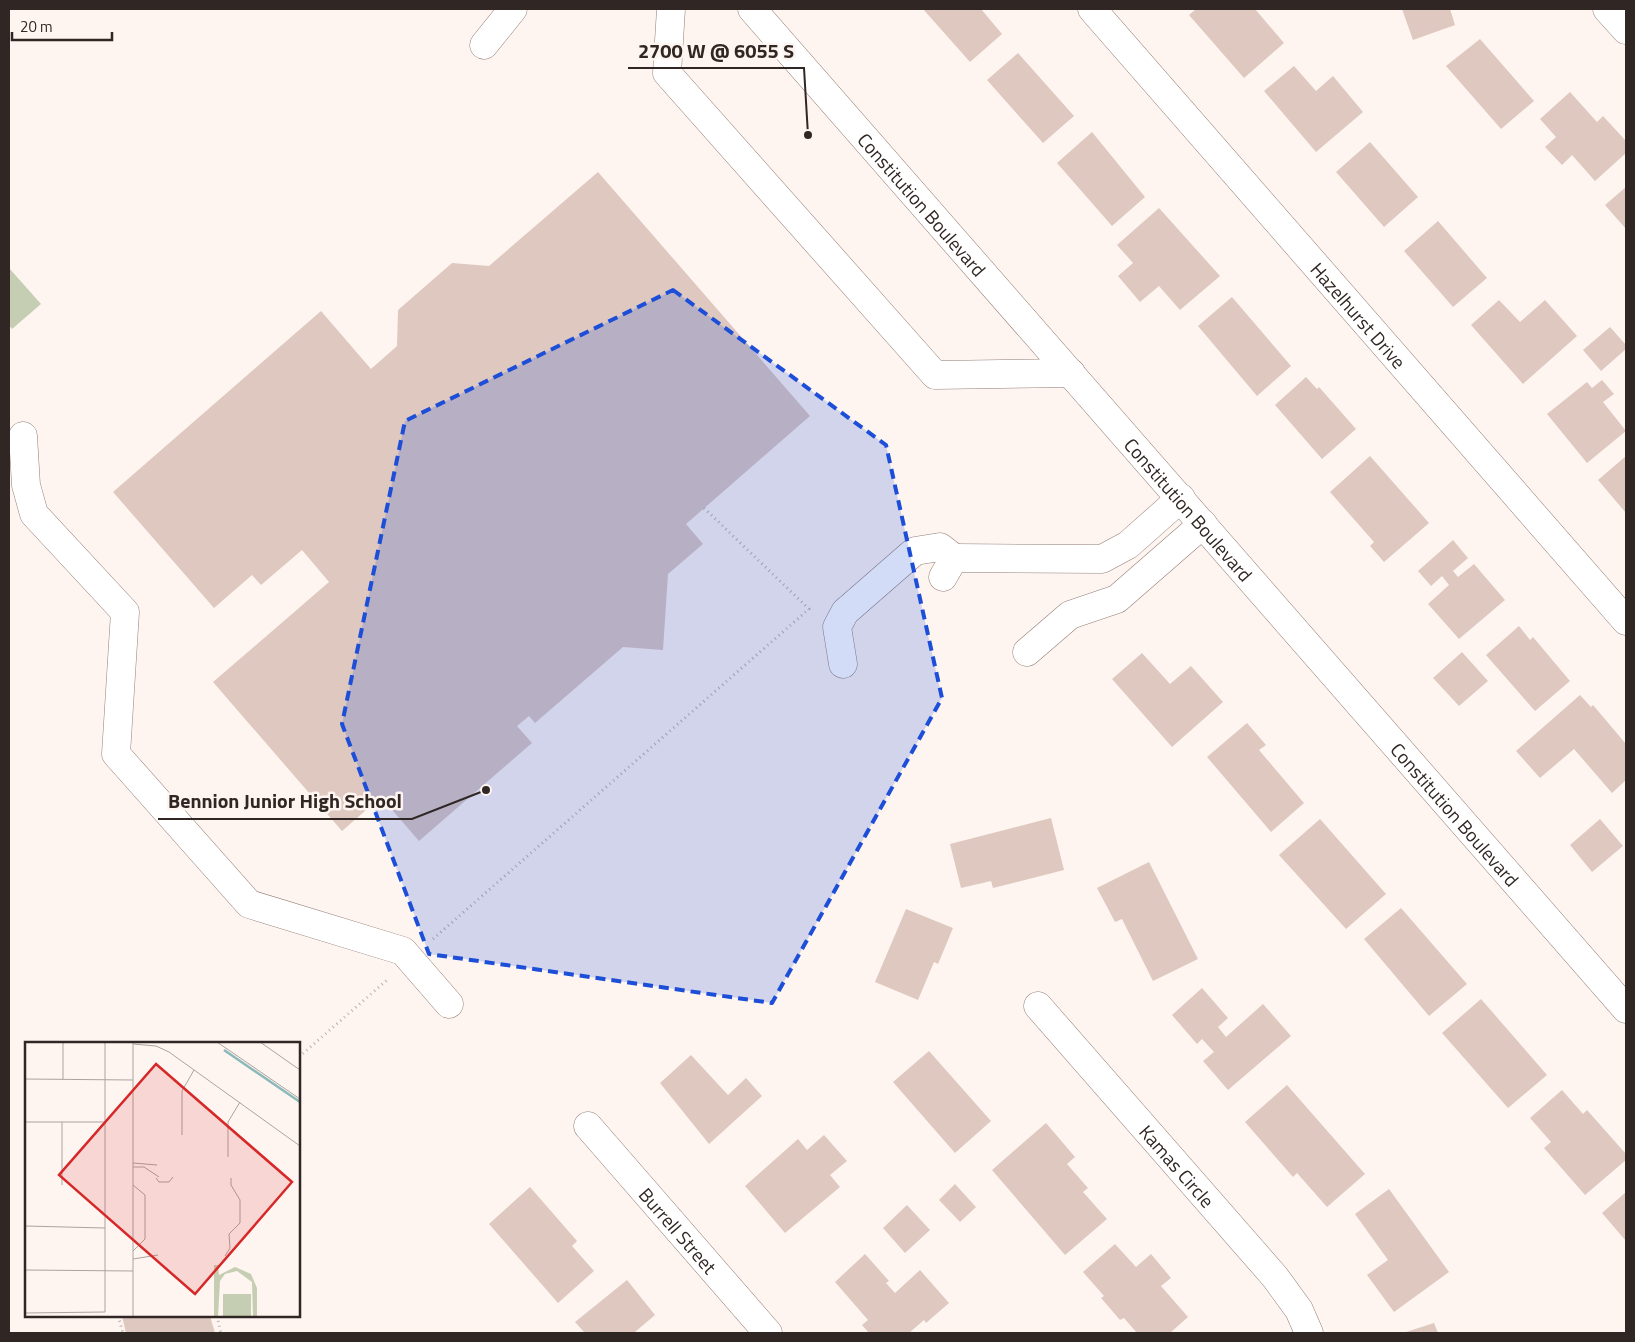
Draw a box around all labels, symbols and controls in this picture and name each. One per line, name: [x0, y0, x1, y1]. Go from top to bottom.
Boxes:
scale bar: [12, 10, 112, 42]
text: 20 m: [20, 15, 53, 38]
callout: 2700 W @ 6055 S: [628, 33, 804, 68]
text: 2700 W @ 6055 S: [638, 35, 794, 66]
street label: Constitution Boulevard: [851, 126, 993, 282]
street label: Hazelhurst Drive: [1304, 255, 1414, 375]
street label: Constitution Boulevard: [1118, 431, 1260, 587]
street label: Constitution Boulevard: [1384, 736, 1527, 892]
callout: Bennion Junior High School: [158, 784, 412, 819]
text: Bennion Junior High School: [168, 785, 402, 816]
inset map: [25, 1042, 300, 1317]
street label: Kamas Circle: [1133, 1118, 1222, 1214]
street label: Burrell Street: [633, 1180, 725, 1280]

